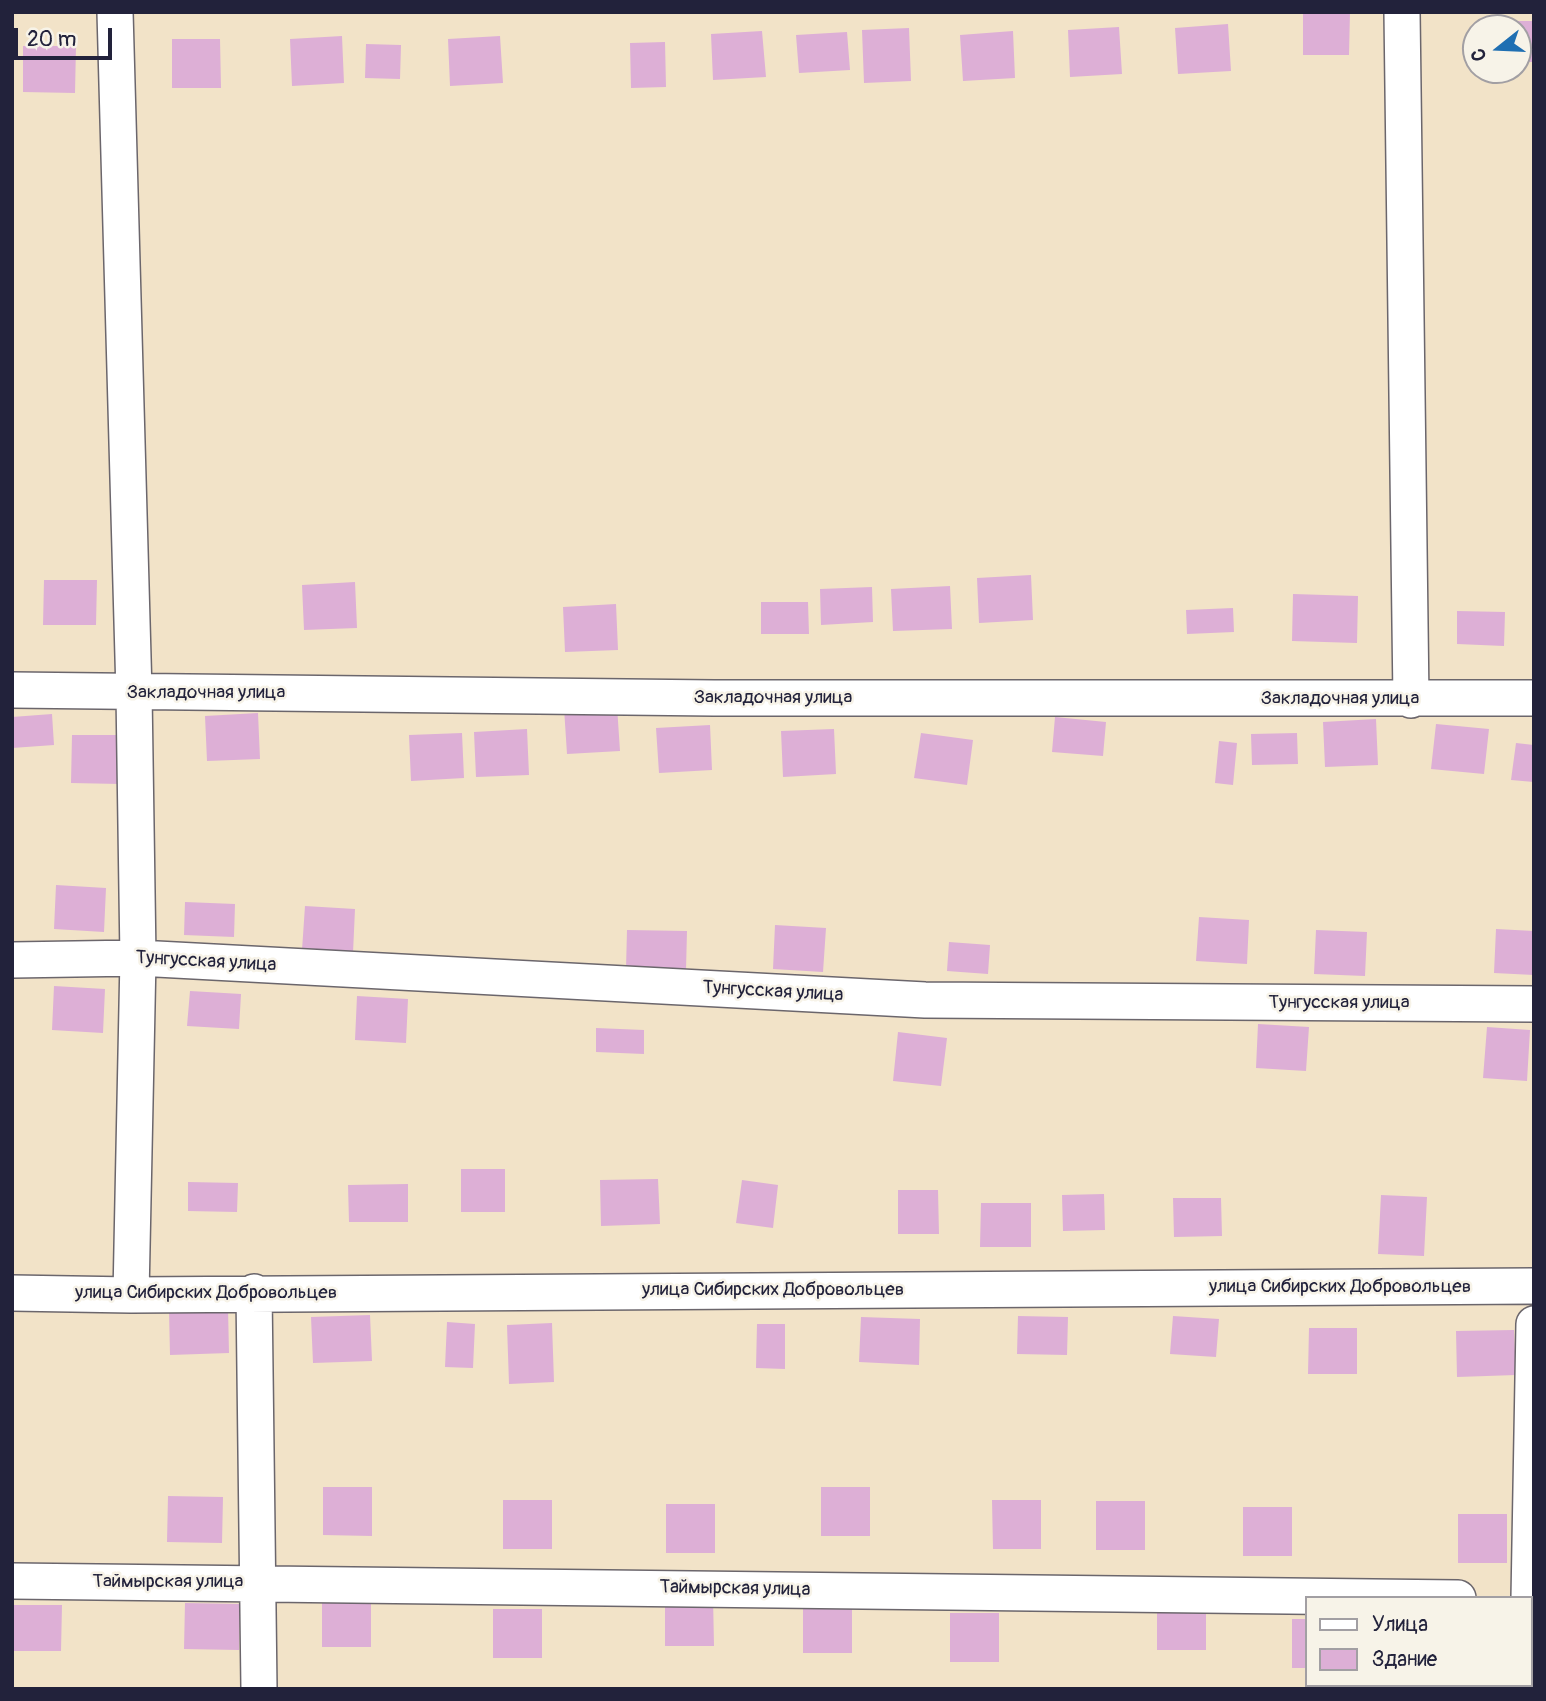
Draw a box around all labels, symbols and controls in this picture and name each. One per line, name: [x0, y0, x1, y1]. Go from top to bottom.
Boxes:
scale bar: [18, 14, 116, 58]
north arrow: [1462, 14, 1532, 84]
text: 20 m: [27, 26, 76, 53]
text: С: [1466, 46, 1492, 64]
street label: Закладочная улица: [127, 682, 285, 704]
street label: Закладочная улица: [694, 687, 852, 709]
street label: Закладочная улица: [1261, 688, 1419, 710]
street label: Тунгусская улица: [135, 947, 277, 977]
street label: Тунгусская улица: [702, 977, 844, 1007]
street label: Тунгусская улица: [1268, 992, 1410, 1014]
street label: улица Сибирских Добровольцев: [1209, 1276, 1471, 1298]
street label: улица Сибирских Добровольцев: [642, 1279, 904, 1301]
street label: улица Сибирских Добровольцев: [75, 1282, 337, 1304]
street label: Таймырская улица: [93, 1571, 243, 1593]
street label: Таймырская улица: [659, 1576, 811, 1602]
legend: [1304, 1596, 1532, 1687]
text: Улица: [1372, 1611, 1428, 1638]
text: Здание: [1372, 1646, 1437, 1673]

